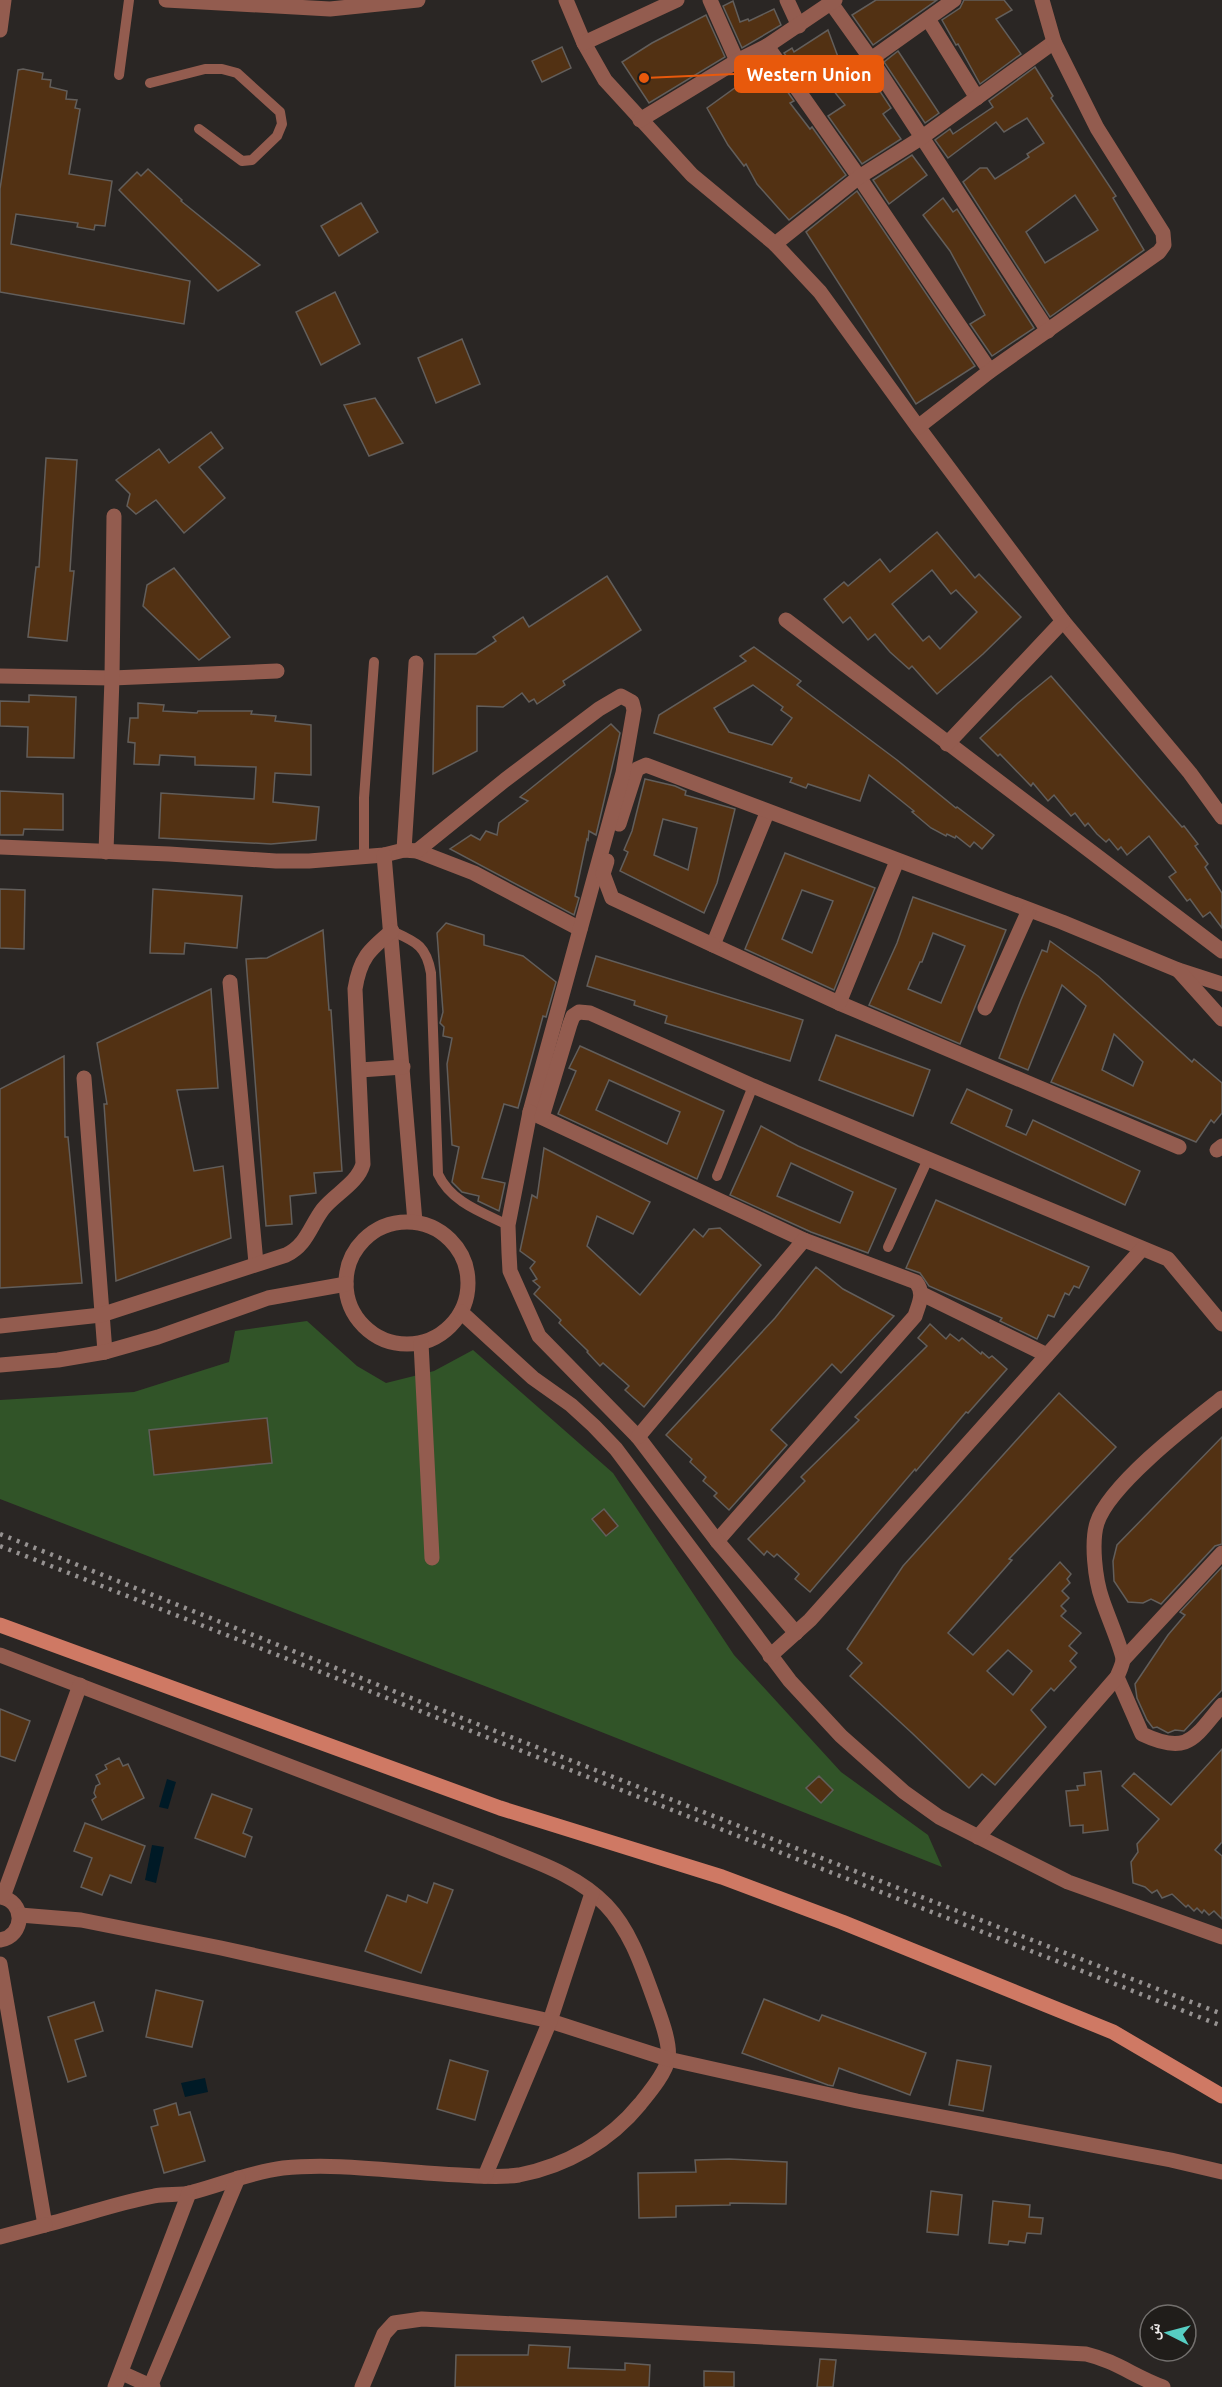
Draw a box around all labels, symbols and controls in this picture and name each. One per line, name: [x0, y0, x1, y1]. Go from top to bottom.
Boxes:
callout: Western Union: [735, 56, 883, 92]
text: Western Union: [747, 64, 871, 84]
north arrow: [1138, 2303, 1198, 2363]
text: ش: [1143, 2322, 1164, 2341]

